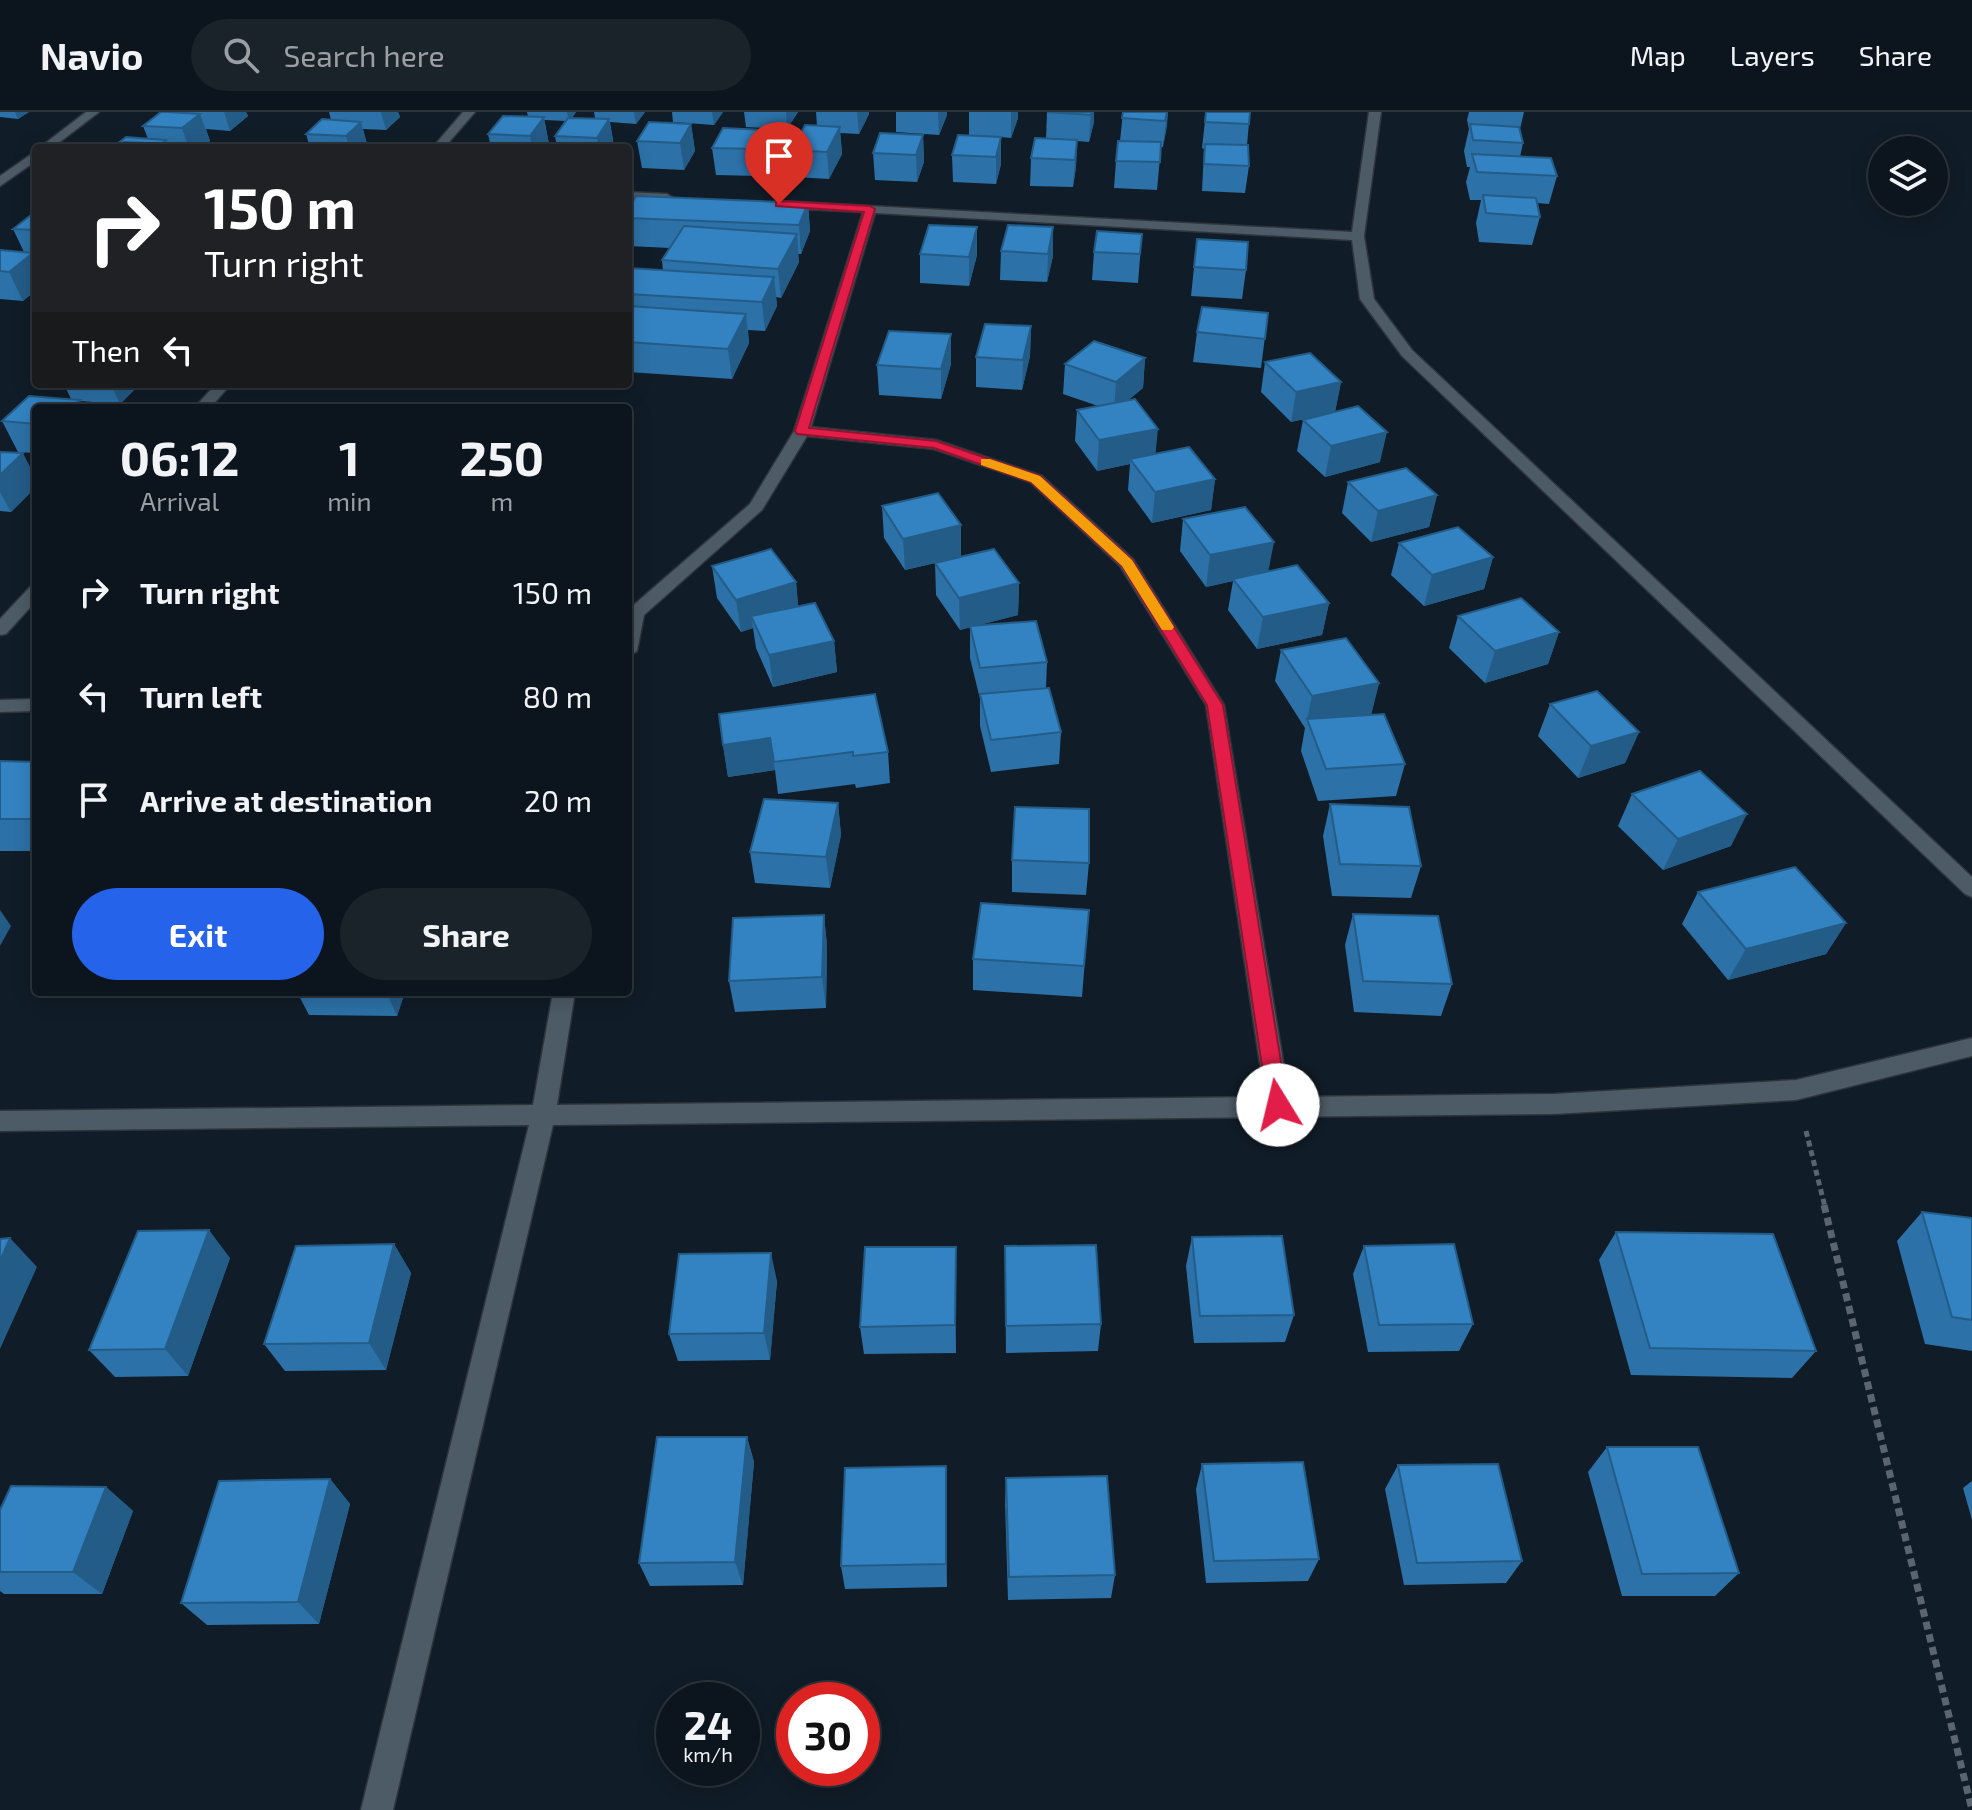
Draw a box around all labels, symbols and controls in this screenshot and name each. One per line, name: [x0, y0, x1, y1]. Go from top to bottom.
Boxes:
search box: [191, 19, 751, 91]
text: Navio: [40, 32, 143, 78]
icon: search: [219, 33, 263, 77]
text: Search here: [283, 37, 445, 73]
text: Map: [1630, 38, 1686, 72]
text: Layers: [1730, 38, 1815, 72]
text: Share: [1859, 38, 1932, 72]
pin: [745, 122, 813, 204]
icon: arrive: [757, 134, 801, 178]
map controls: [1868, 136, 1948, 216]
button: layers: [1868, 136, 1948, 216]
text: 150 m: [204, 173, 356, 240]
icon: right: [72, 176, 176, 280]
text: Turn right: [204, 241, 364, 284]
icon: left: [156, 328, 200, 372]
text: Then: [72, 332, 140, 368]
text: 06:12: [120, 428, 239, 486]
text: 1: [339, 428, 360, 486]
text: 250: [459, 428, 544, 486]
text: Arrival: [140, 485, 219, 516]
text: min: [327, 485, 372, 516]
text: m: [490, 485, 513, 516]
icon: right: [72, 570, 116, 614]
text: Turn right: [140, 574, 280, 610]
text: 150 m: [513, 574, 592, 610]
icon: left: [72, 674, 116, 718]
text: Turn left: [140, 678, 262, 714]
text: 80 m: [523, 678, 592, 714]
icon: arrive: [72, 778, 116, 822]
text: Arrive at destination: [140, 782, 432, 818]
text: 20 m: [524, 782, 592, 818]
button: Exit: [72, 888, 324, 980]
button: Share: [340, 888, 592, 980]
position arrow: [1236, 1063, 1320, 1147]
speed limit sign: 30: [776, 1682, 880, 1786]
text: 24: [684, 1700, 732, 1748]
text: km/h: [683, 1742, 733, 1766]

